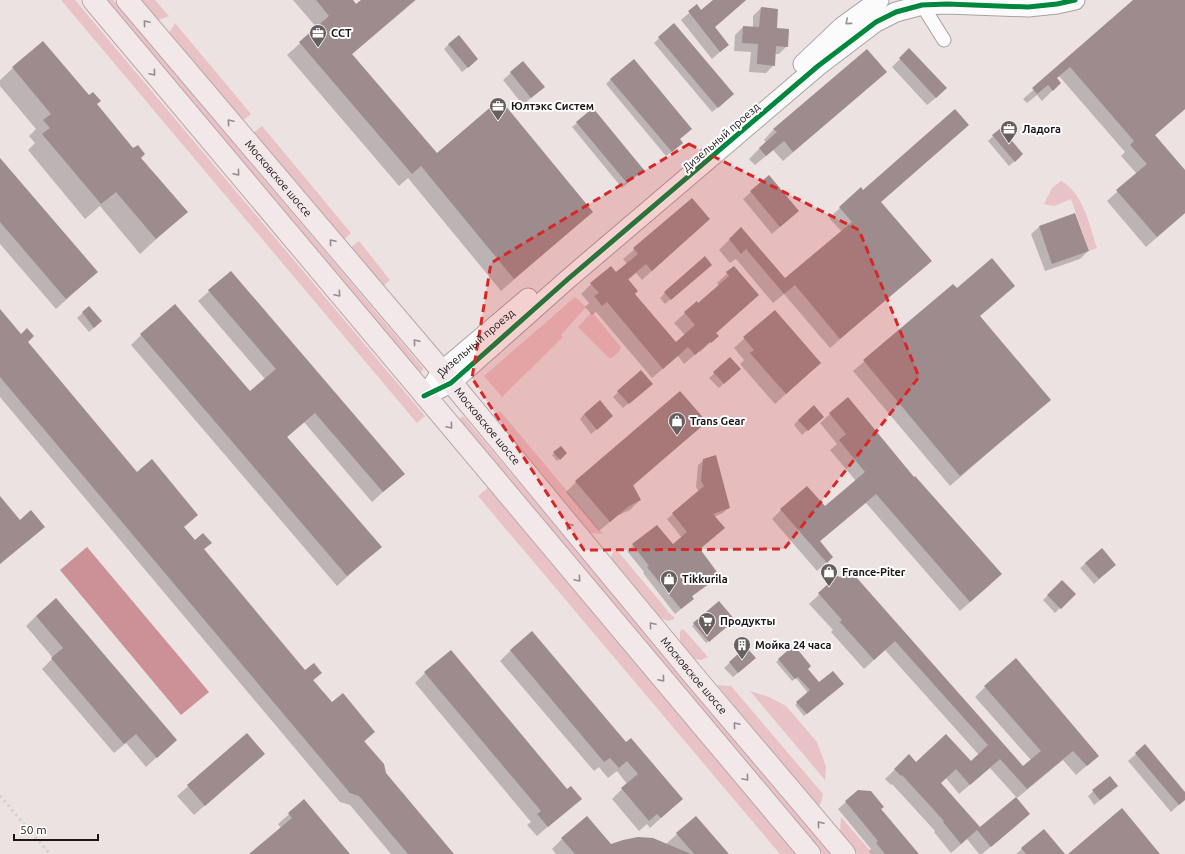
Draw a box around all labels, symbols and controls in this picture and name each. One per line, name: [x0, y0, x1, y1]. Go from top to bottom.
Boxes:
one-way arrow: [845, 18, 852, 25]
one-way arrow: [144, 20, 151, 27]
office icon: ССТ: [308, 23, 328, 48]
place label: ССТ: [331, 27, 352, 39]
one-way arrow: [149, 68, 156, 76]
office icon: Юлтэкс Систем: [488, 96, 508, 121]
place label: Юлтэкс Систем: [511, 100, 594, 112]
street label: Дизельный проезд: [680, 100, 762, 174]
one-way arrow: [227, 119, 234, 127]
office icon: Ладога: [999, 119, 1019, 144]
place label: Ладога: [1022, 123, 1061, 135]
street label: Московское шоссе: [243, 138, 314, 219]
one-way arrow: [232, 168, 239, 175]
one-way arrow: [330, 240, 337, 247]
one-way arrow: [334, 289, 341, 296]
street label: Дизельный проезд: [434, 306, 517, 379]
one-way arrow: [414, 339, 421, 346]
street label: Московское шоссе: [452, 385, 523, 467]
shop icon: Trans Gear: [667, 411, 687, 436]
place label: Trans Gear: [690, 415, 746, 427]
one-way arrow: [445, 422, 452, 429]
one-way arrow: [566, 523, 573, 530]
shop icon: France-Piter: [819, 562, 839, 587]
place label: France-Piter: [842, 566, 906, 578]
shop icon: Tikkurila: [659, 569, 679, 594]
place label: Tikkurila: [682, 573, 728, 585]
one-way arrow: [574, 575, 581, 582]
supermarket icon: Продукты: [697, 611, 717, 636]
place label: Продукты: [720, 615, 775, 627]
one-way arrow: [650, 623, 657, 630]
street label: Московское шоссе: [659, 635, 730, 716]
building icon: Мойка 24 часа: [732, 635, 752, 660]
place label: Мойка 24 часа: [755, 639, 831, 651]
one-way arrow: [658, 674, 665, 681]
one-way arrow: [733, 722, 740, 730]
one-way arrow: [741, 773, 748, 781]
scale bar: [14, 816, 98, 842]
one-way arrow: [817, 821, 824, 829]
text: 50 m: [20, 823, 47, 836]

